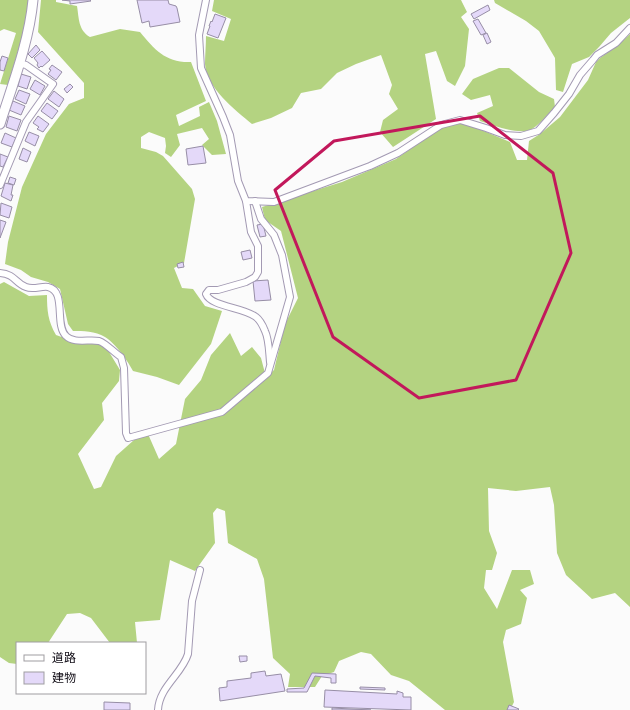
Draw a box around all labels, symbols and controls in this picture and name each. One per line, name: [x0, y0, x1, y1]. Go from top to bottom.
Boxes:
legend: [16, 642, 146, 694]
text: 道路: [52, 650, 76, 665]
text: 建物: [52, 670, 76, 685]

